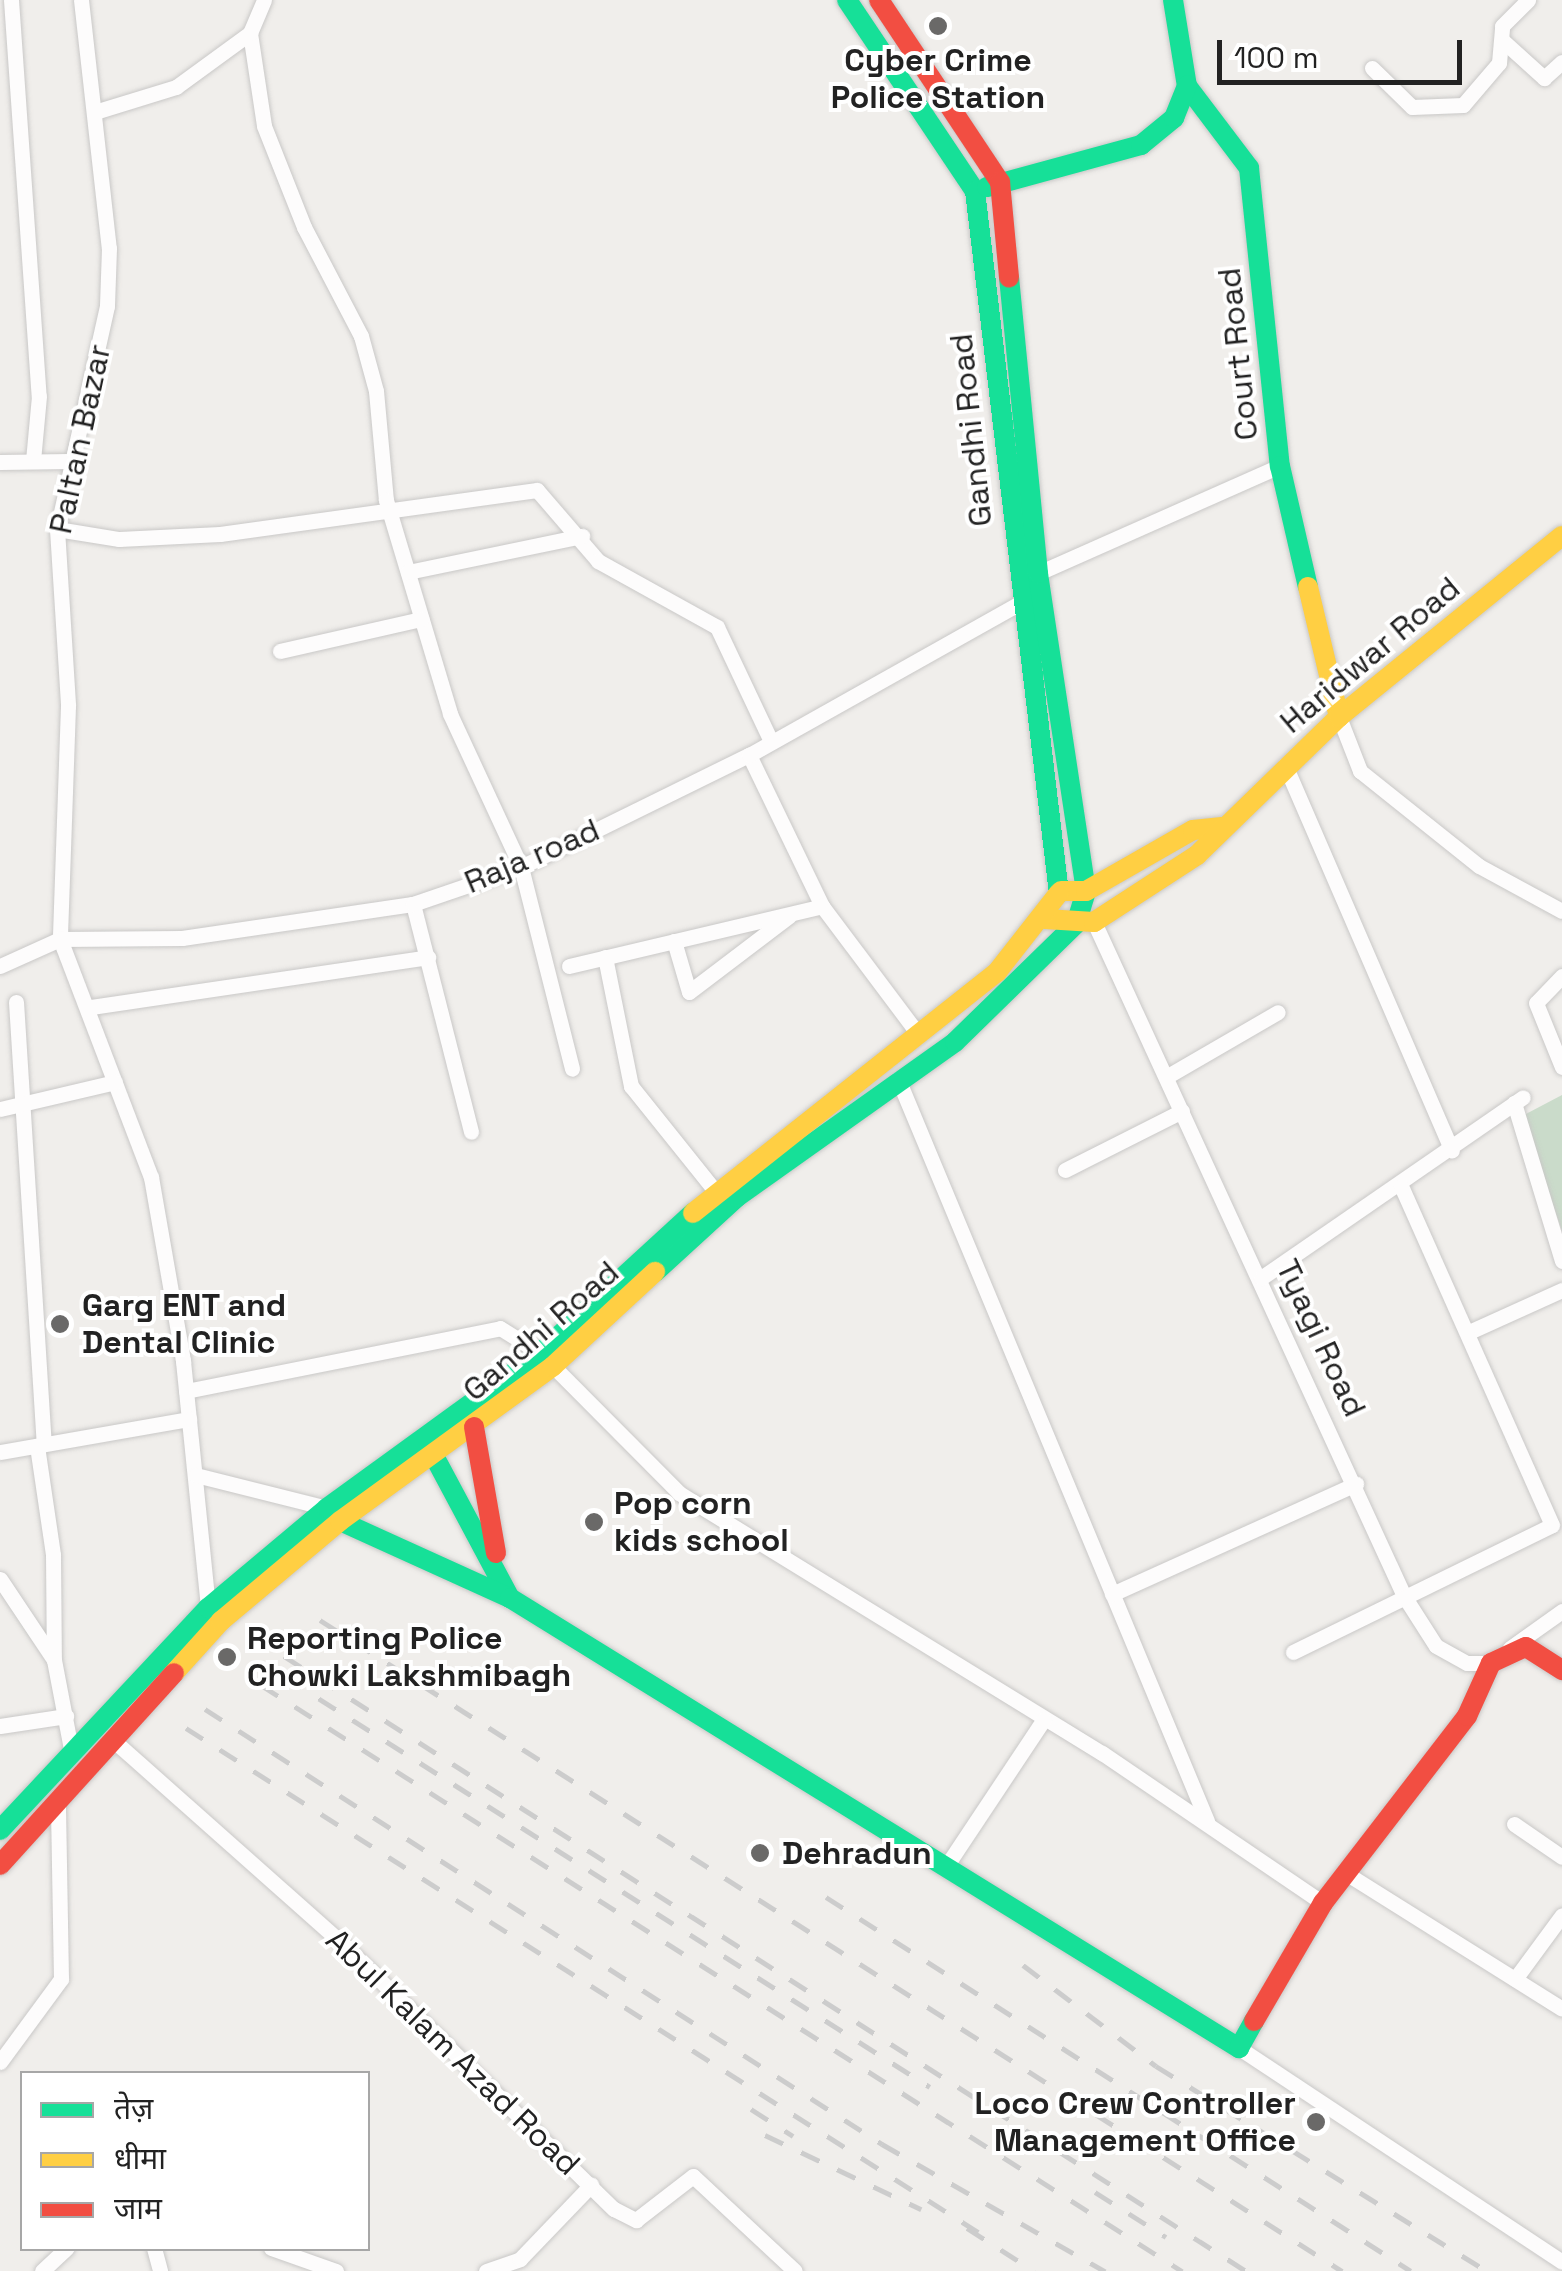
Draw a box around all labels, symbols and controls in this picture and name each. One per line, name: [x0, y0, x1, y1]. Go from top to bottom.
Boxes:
marker: Cyber Crime Police Station: [927, 15, 949, 37]
scale bar: [1222, 20, 1467, 82]
text: 100 m: [1234, 38, 1319, 77]
place label: Cyber Crime Police Station: [831, 42, 1045, 117]
street label: Court Road: [1210, 266, 1266, 442]
street label: Gandhi Road: [942, 332, 1000, 528]
street label: Paltan Bazar: [41, 341, 119, 537]
street label: Haridwar Road: [1272, 569, 1468, 741]
street label: Raja road: [459, 810, 605, 902]
street label: Gandhi Road: [455, 1253, 627, 1409]
street label: Tyagi Road: [1268, 1253, 1374, 1423]
place label: Garg ENT and Dental Clinic: [82, 1287, 287, 1362]
marker: Garg ENT and Dental Clinic: [47, 1311, 73, 1337]
place label: Pop corn kids school: [614, 1485, 789, 1560]
marker: Pop corn kids school: [583, 1511, 605, 1533]
place label: Reporting Police Chowki Lakshmibagh: [247, 1620, 571, 1695]
marker: Reporting Police Chowki Lakshmibagh: [216, 1646, 238, 1668]
place label: Dehradun: [782, 1834, 932, 1872]
marker: Dehradun: [747, 1840, 773, 1866]
street label: Abul Kalam Azad Road: [318, 1921, 588, 2183]
legend: [20, 2071, 370, 2251]
place label: Loco Crew Controller Management Office: [974, 2085, 1296, 2160]
text: तेज़: [114, 2089, 153, 2128]
marker: Loco Crew Controller Management Office: [1305, 2111, 1327, 2133]
text: धीमा: [114, 2139, 166, 2178]
text: जाम: [114, 2189, 162, 2228]

